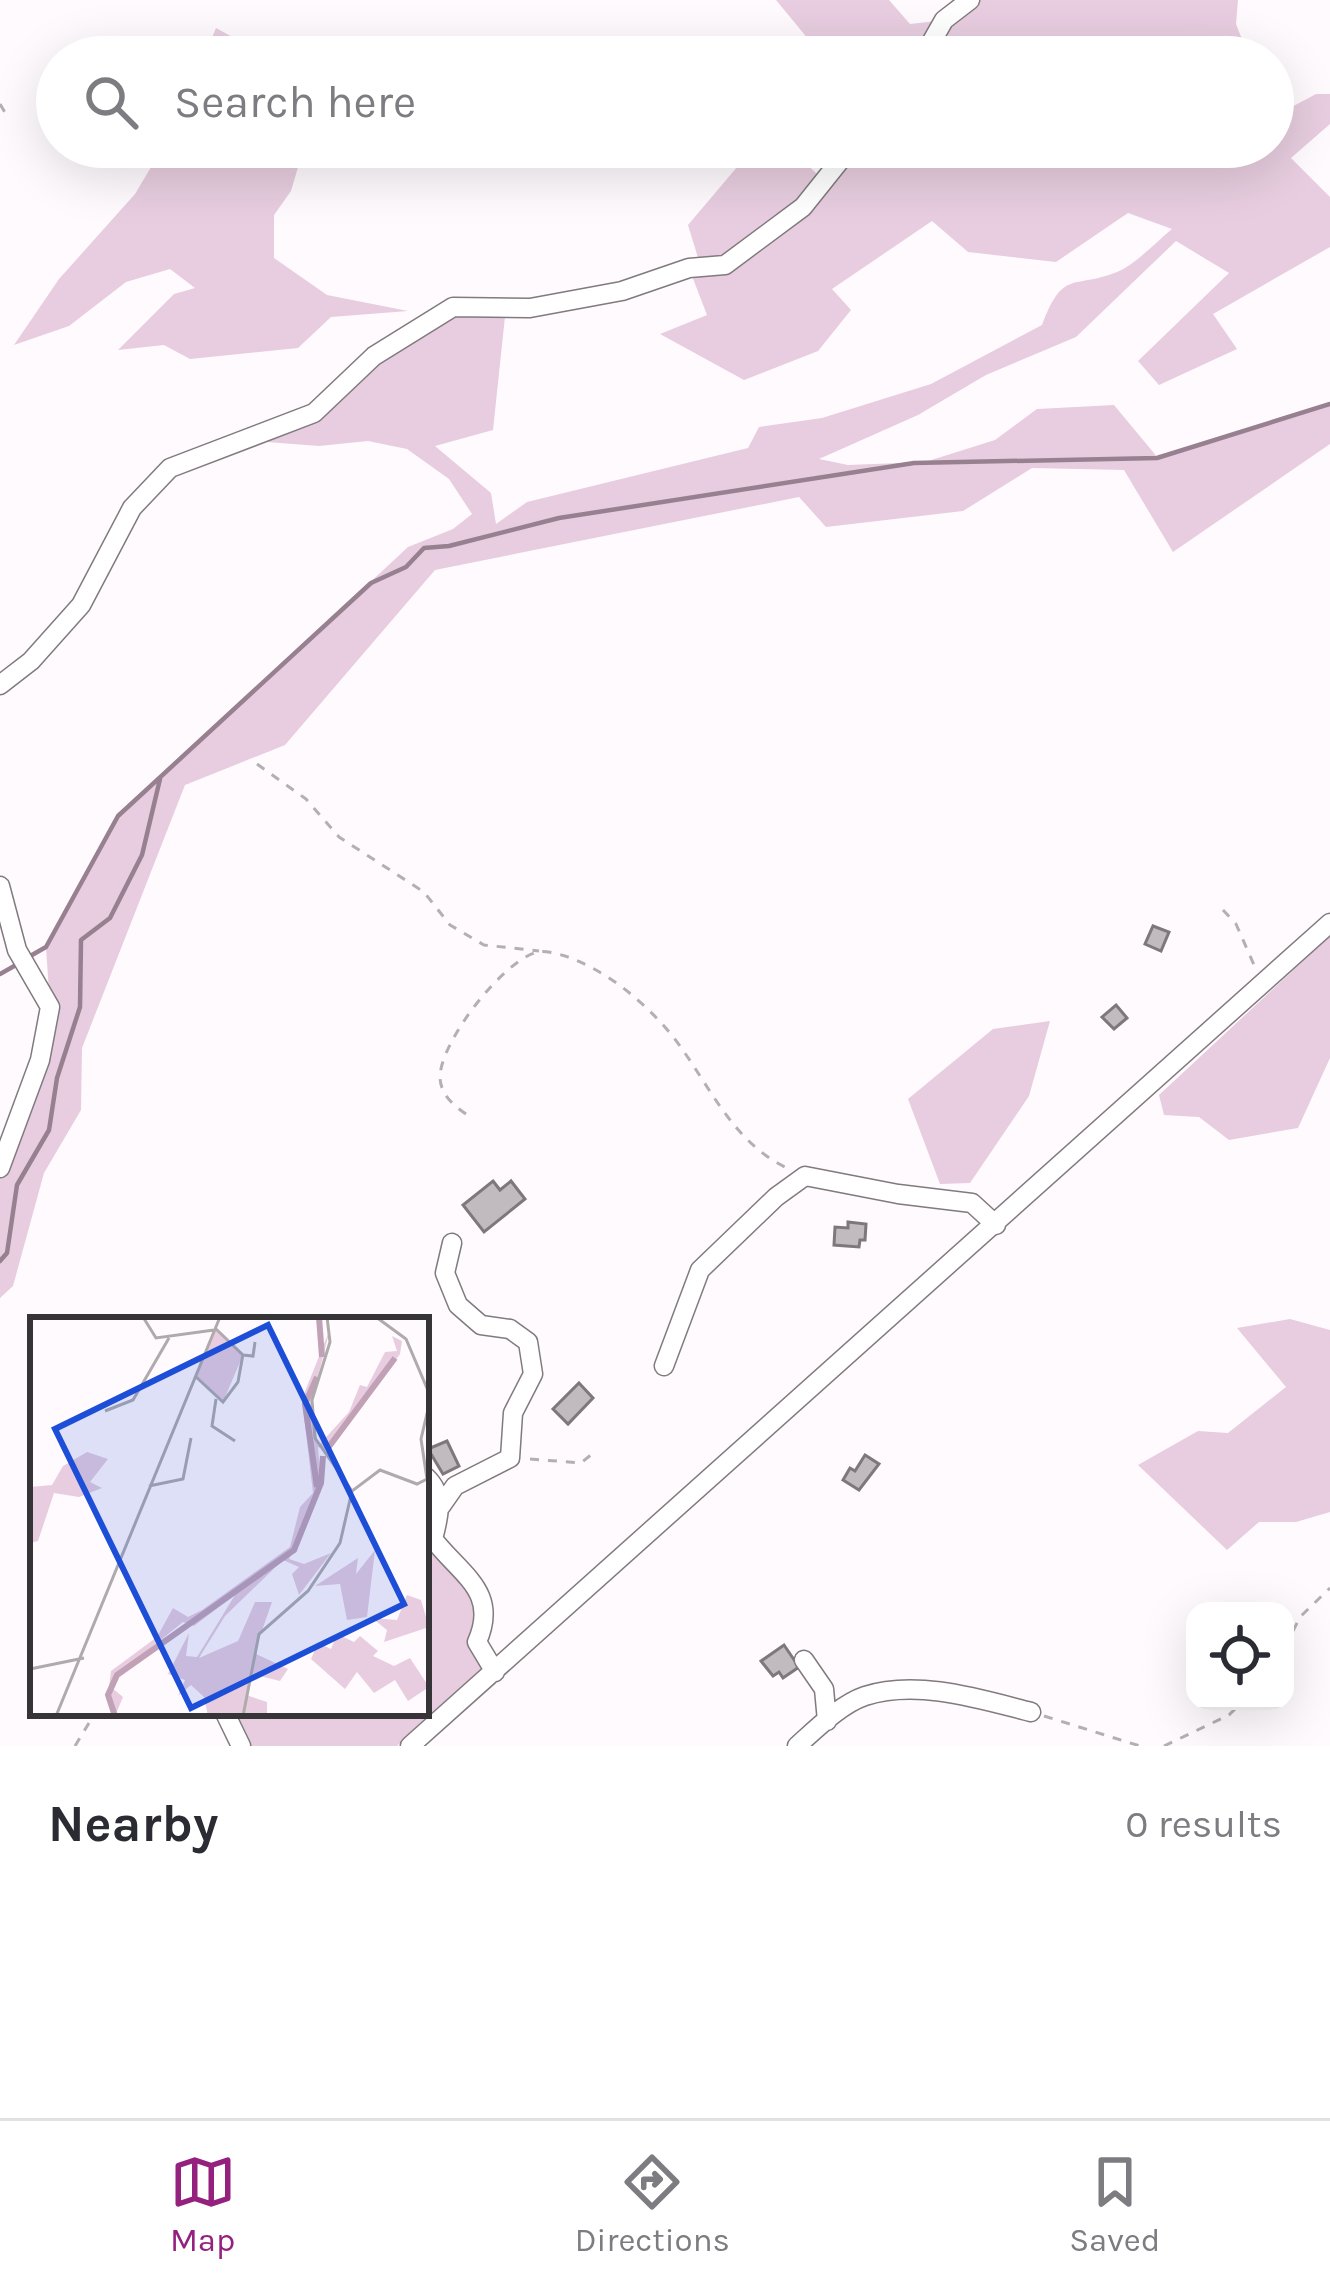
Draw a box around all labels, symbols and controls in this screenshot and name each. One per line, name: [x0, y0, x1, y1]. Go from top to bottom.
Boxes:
search box: [36, 36, 1294, 168]
icon: search: [78, 69, 144, 135]
text: Search here: [174, 76, 416, 128]
inset map: [30, 1317, 429, 1716]
map controls: [1186, 1602, 1294, 1710]
button: locate: [1186, 1602, 1294, 1710]
text: Nearby: [48, 1794, 218, 1854]
text: 0 results: [1125, 1801, 1282, 1847]
tab: Map: [170, 2149, 236, 2259]
tab: Directions: [575, 2149, 730, 2259]
tab: Saved: [1069, 2149, 1160, 2259]

